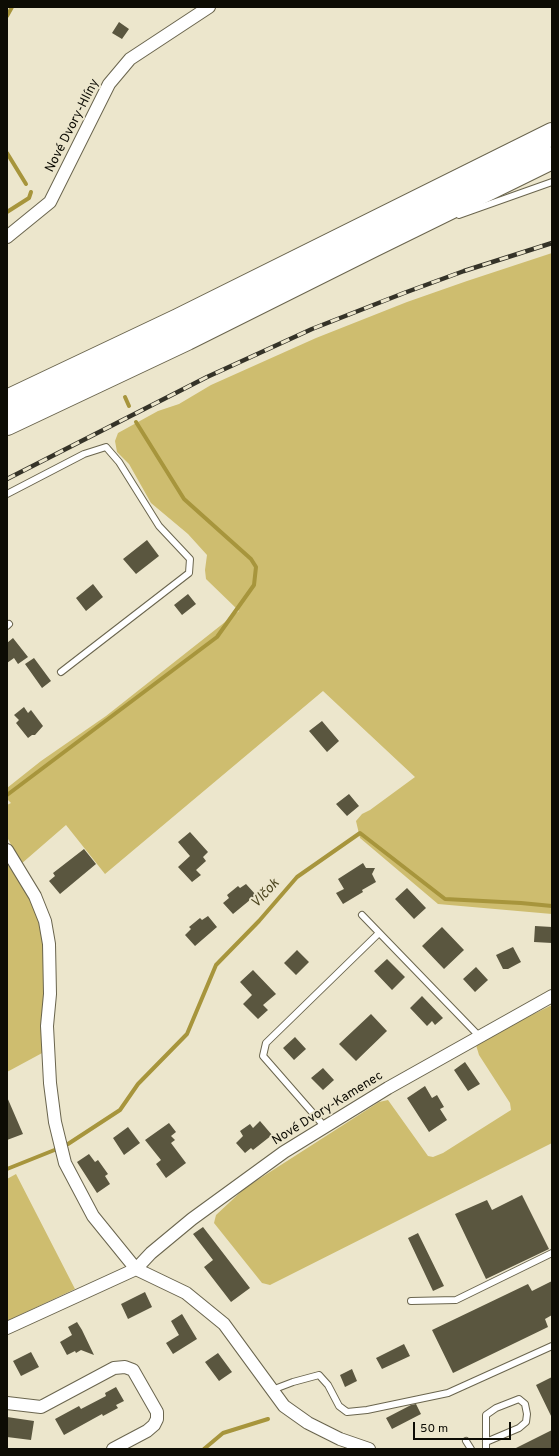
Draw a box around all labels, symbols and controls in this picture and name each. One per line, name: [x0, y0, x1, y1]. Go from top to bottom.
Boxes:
street label: Nové Dvory-Hlíny: [43, 77, 103, 175]
water label: Vlčok: [248, 876, 284, 912]
street label: Nové Dvory-Kamenec: [270, 1069, 386, 1149]
scale bar: [415, 1414, 513, 1440]
text: 50 m: [420, 1421, 448, 1437]

